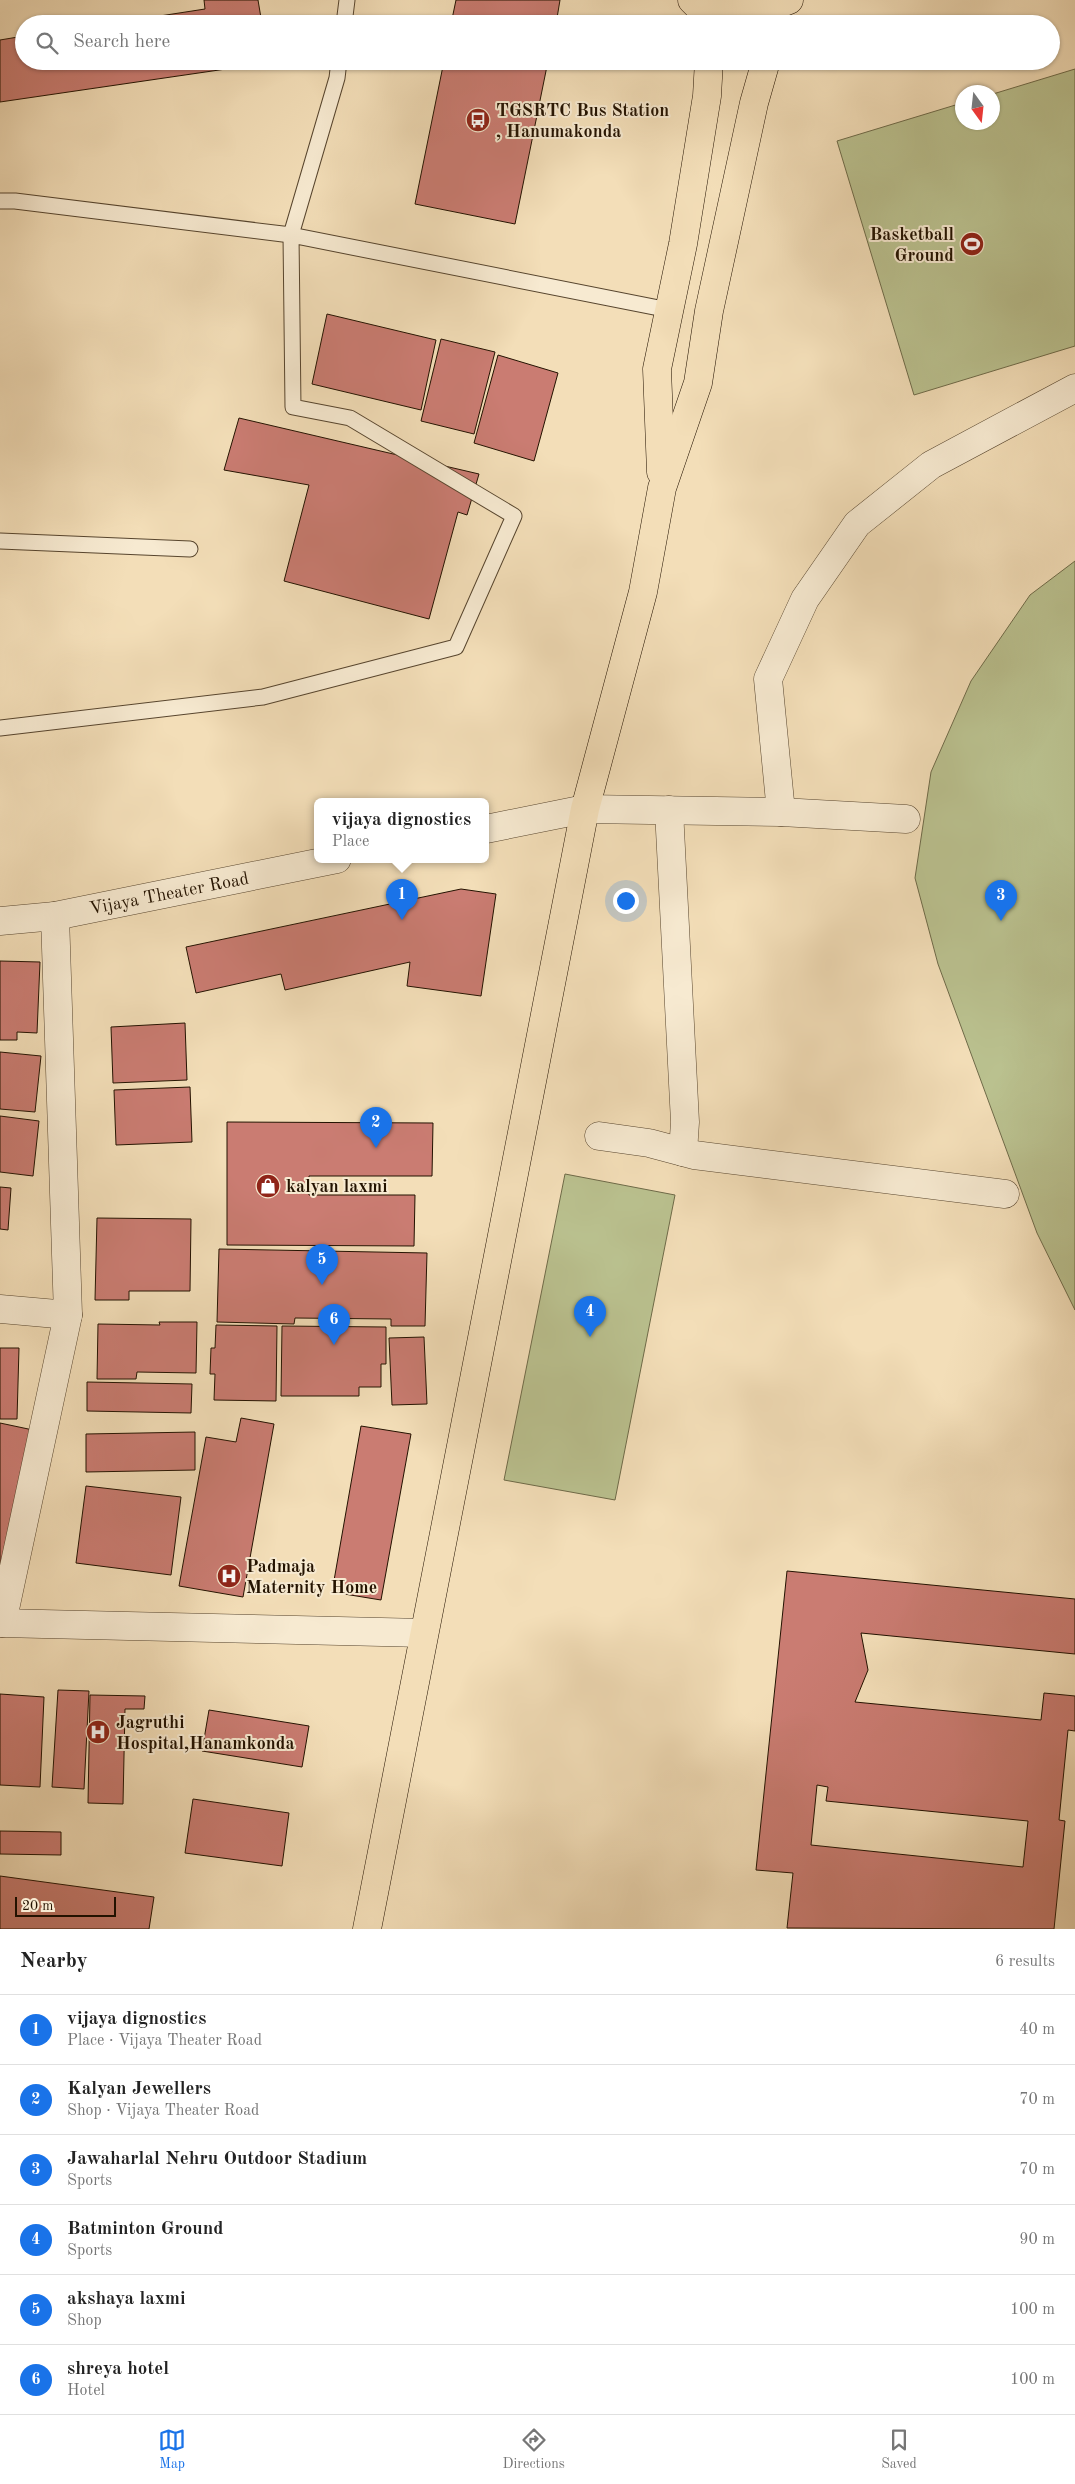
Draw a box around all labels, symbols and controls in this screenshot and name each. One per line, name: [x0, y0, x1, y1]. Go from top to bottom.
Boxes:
search box: [15, 15, 1060, 70]
icon: search: [33, 29, 61, 57]
text: Search here: [73, 33, 170, 52]
north arrow: [955, 85, 1000, 130]
place label: TGSRTC Bus Station , Hanumakonda: [496, 102, 669, 141]
bus stop icon: TGSRTC Bus Station , Hanumakonda: [465, 107, 491, 133]
place label: Basketball Ground: [869, 226, 954, 265]
sports icon: Basketball Ground: [959, 231, 985, 257]
popup: [314, 798, 489, 863]
text: vijaya dignostics: [332, 811, 471, 830]
text: Place: [332, 834, 369, 850]
street label: Vijaya Theater Road: [88, 870, 250, 918]
pin: 1: [386, 879, 418, 920]
pin: 3: [985, 880, 1017, 921]
your location: [613, 888, 639, 914]
pin: 2: [360, 1107, 392, 1148]
shop icon: kalyan laxmi: [255, 1173, 281, 1199]
place label: kalyan laxmi: [286, 1178, 387, 1196]
pin: 5: [306, 1244, 338, 1285]
pin: 4: [574, 1296, 606, 1337]
pin: 6: [318, 1304, 350, 1345]
place label: Padmaja Maternity Home: [246, 1558, 377, 1597]
hospital icon: Padmaja Maternity Home: [216, 1563, 242, 1589]
place label: Jagruthi Hospital,Hanamkonda: [116, 1714, 295, 1753]
hospital icon: Jagruthi Hospital,Hanamkonda: [85, 1719, 111, 1745]
scale bar: [15, 1894, 116, 1917]
text: 20 m: [22, 1899, 53, 1913]
text: Nearby: [20, 1951, 88, 1972]
text: 6 results: [995, 1954, 1055, 1970]
text: vijaya dignostics: [67, 2010, 206, 2029]
text: 1: [31, 2022, 41, 2038]
text: 40 m: [1019, 2022, 1055, 2038]
text: Place · Vijaya Theater Road: [67, 2033, 262, 2049]
text: Kalyan Jewellers: [67, 2080, 211, 2099]
text: 2: [31, 2092, 41, 2108]
text: 70 m: [1019, 2092, 1055, 2108]
text: Shop · Vijaya Theater Road: [67, 2103, 259, 2119]
text: Jawaharlal Nehru Outdoor Stadium: [67, 2150, 367, 2169]
text: 3: [31, 2162, 41, 2178]
text: 70 m: [1019, 2162, 1055, 2178]
text: Sports: [67, 2173, 112, 2189]
text: Batminton Ground: [67, 2220, 224, 2239]
text: 4: [31, 2232, 41, 2248]
text: 90 m: [1019, 2232, 1055, 2248]
text: Sports: [67, 2243, 112, 2259]
text: akshaya laxmi: [67, 2290, 186, 2309]
text: 5: [31, 2302, 41, 2318]
text: 100 m: [1010, 2302, 1055, 2318]
text: Shop: [67, 2313, 102, 2329]
text: shreya hotel: [67, 2360, 169, 2379]
text: 6: [31, 2372, 41, 2388]
text: 100 m: [1010, 2372, 1055, 2388]
text: Hotel: [67, 2383, 105, 2399]
tab: Map: [158, 2426, 186, 2473]
tab: Directions: [503, 2426, 565, 2473]
tab: Saved: [881, 2426, 917, 2473]

